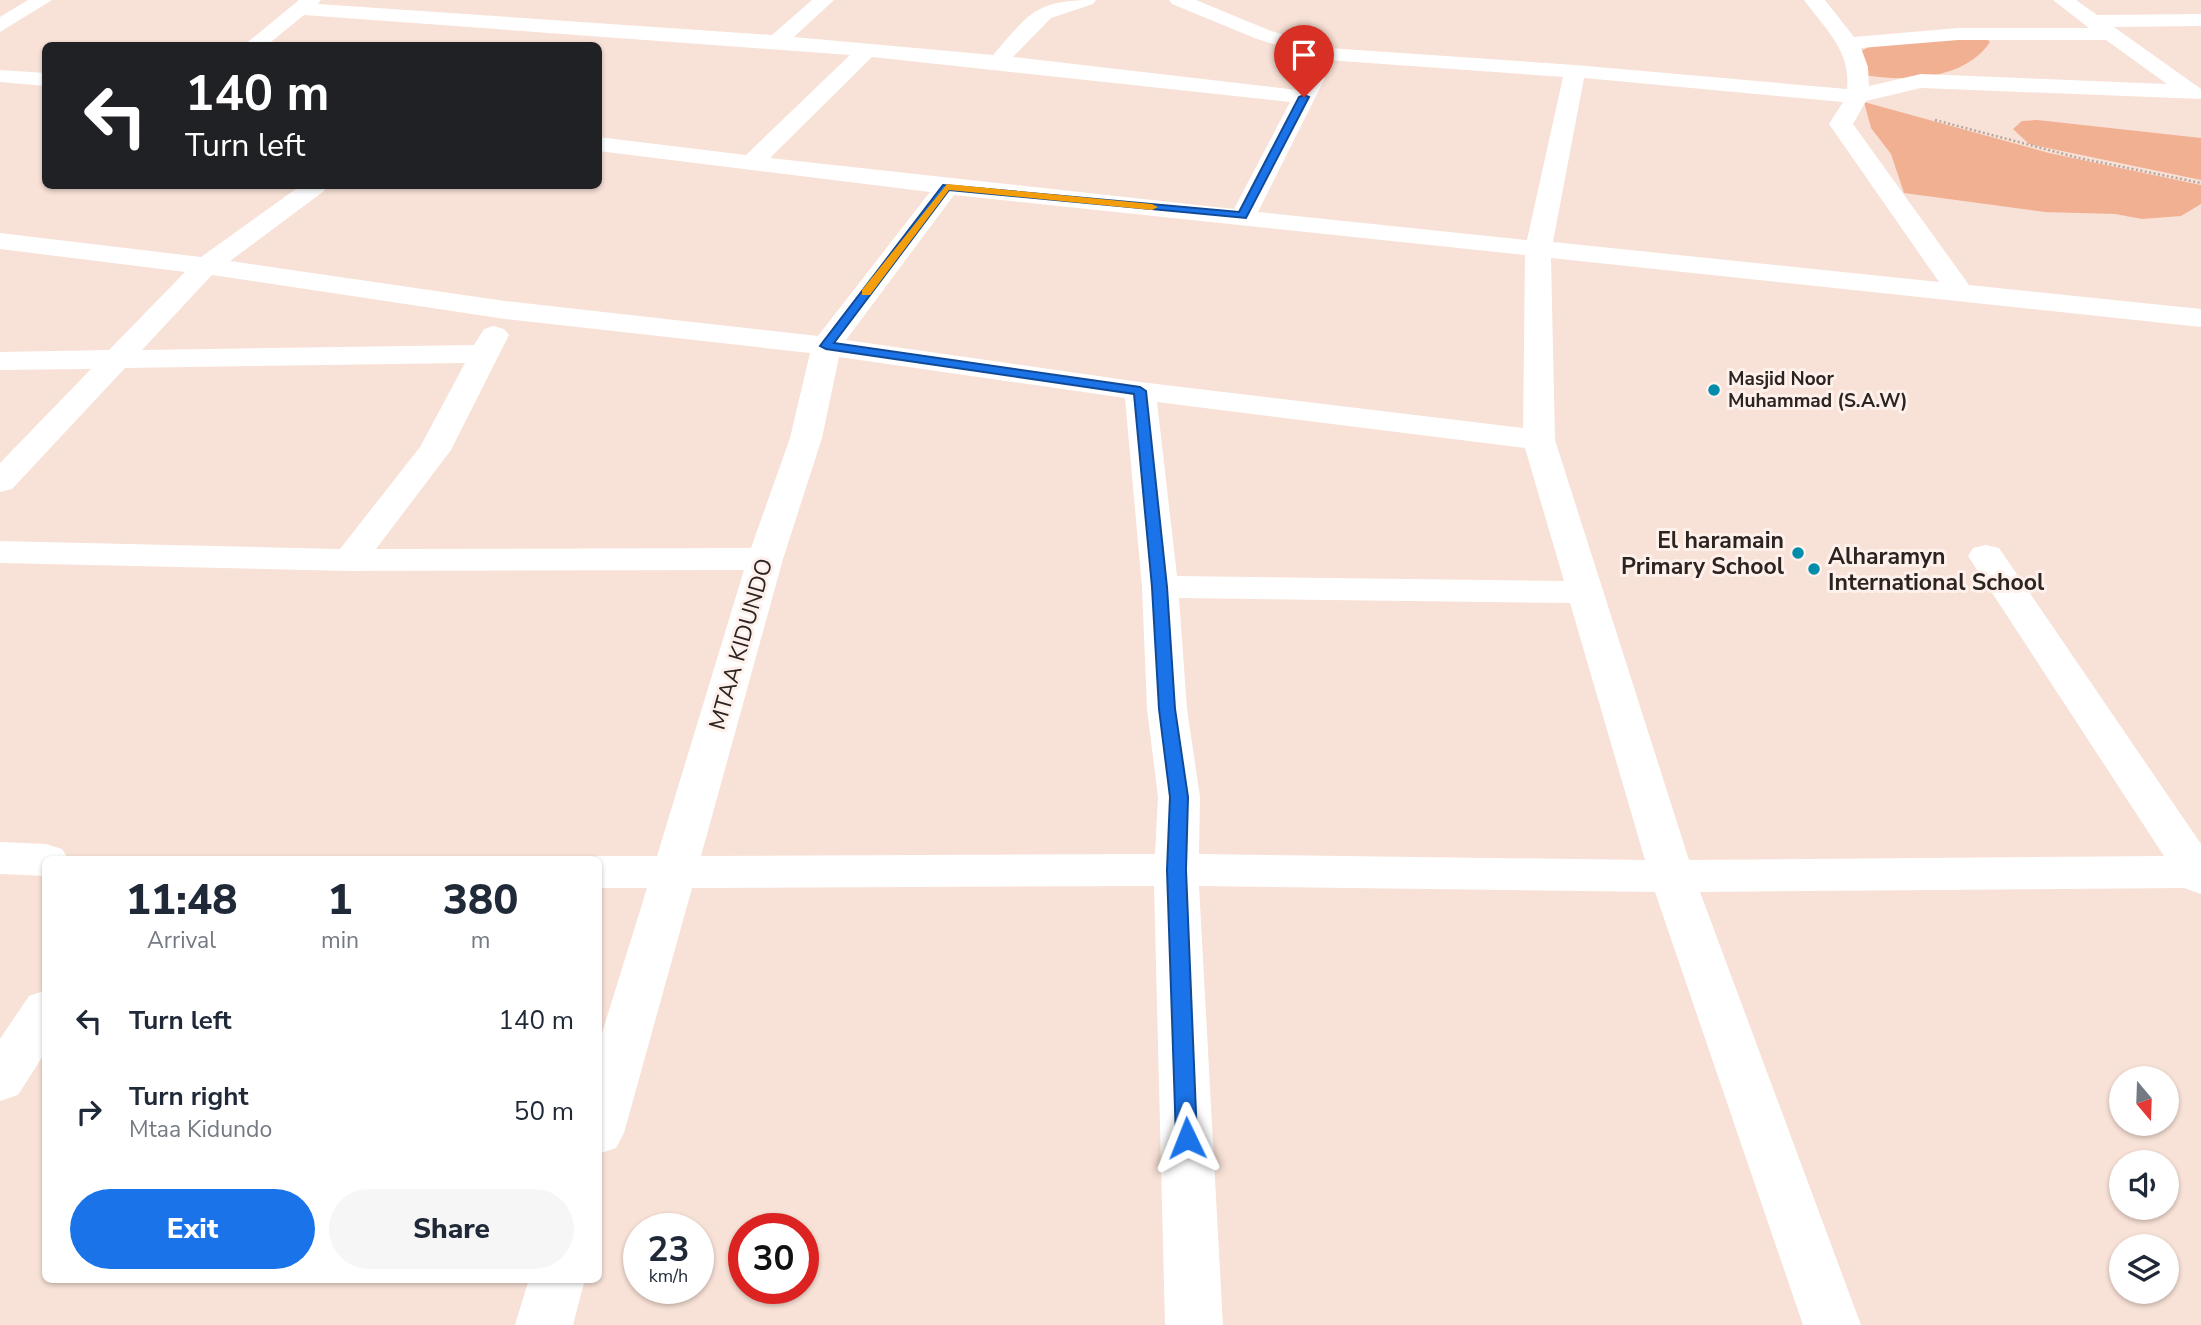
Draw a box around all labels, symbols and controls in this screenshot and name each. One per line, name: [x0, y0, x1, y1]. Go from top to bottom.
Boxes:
pin: [1274, 25, 1334, 97]
icon: arrive: [1285, 36, 1323, 74]
text: 140 m: [185, 60, 329, 127]
icon: left: [70, 70, 161, 161]
text: Turn left: [185, 124, 305, 167]
place label: Masjid Noor Muhammad (S.A.W): [1728, 366, 1908, 414]
marker: Masjid Noor Muhammad (S.A.W): [1706, 382, 1722, 398]
place label: El haramain Primary School: [1621, 525, 1785, 582]
place label: Alharamyn International School: [1828, 541, 2045, 598]
marker: El haramain Primary School: [1790, 545, 1806, 561]
street label: MTAA KIDUNDO: [702, 555, 780, 733]
marker: Alharamyn International School: [1806, 561, 1822, 577]
text: 11:48: [126, 872, 237, 929]
text: 1: [327, 872, 353, 929]
text: 380: [443, 872, 518, 929]
text: Arrival: [147, 925, 216, 956]
text: min: [321, 925, 359, 956]
text: m: [471, 925, 490, 956]
icon: left: [70, 1002, 108, 1040]
text: Turn left: [129, 1003, 232, 1038]
text: 140 m: [498, 1003, 574, 1038]
north arrow: [2109, 1066, 2179, 1136]
map controls: [2109, 1066, 2179, 1304]
text: Turn right: [129, 1079, 248, 1114]
icon: right: [70, 1093, 108, 1131]
text: 50 m: [514, 1094, 574, 1129]
position arrow: [1150, 1101, 1224, 1175]
text: Mtaa Kidundo: [129, 1114, 272, 1145]
button: sound: [2109, 1150, 2179, 1220]
button: Exit: [70, 1189, 315, 1269]
button: Share: [329, 1189, 574, 1269]
speed limit sign: 30: [728, 1213, 819, 1304]
text: 23: [647, 1226, 690, 1273]
button: layers: [2109, 1234, 2179, 1304]
text: km/h: [649, 1264, 688, 1288]

